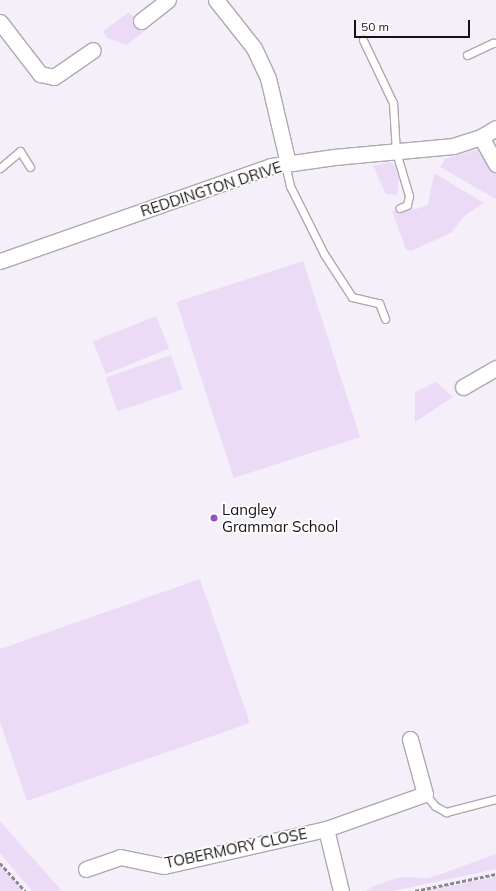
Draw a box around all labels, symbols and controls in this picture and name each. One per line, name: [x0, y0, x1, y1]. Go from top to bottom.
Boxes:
scale bar: [356, 12, 472, 38]
text: 50 m: [361, 19, 389, 34]
street label: REDDINGTON DRIVE: [138, 158, 284, 220]
place label: Langley Grammar School: [222, 500, 338, 535]
marker: Langley Grammar School: [209, 513, 219, 523]
street label: TOBERMORY CLOSE: [163, 824, 309, 872]

